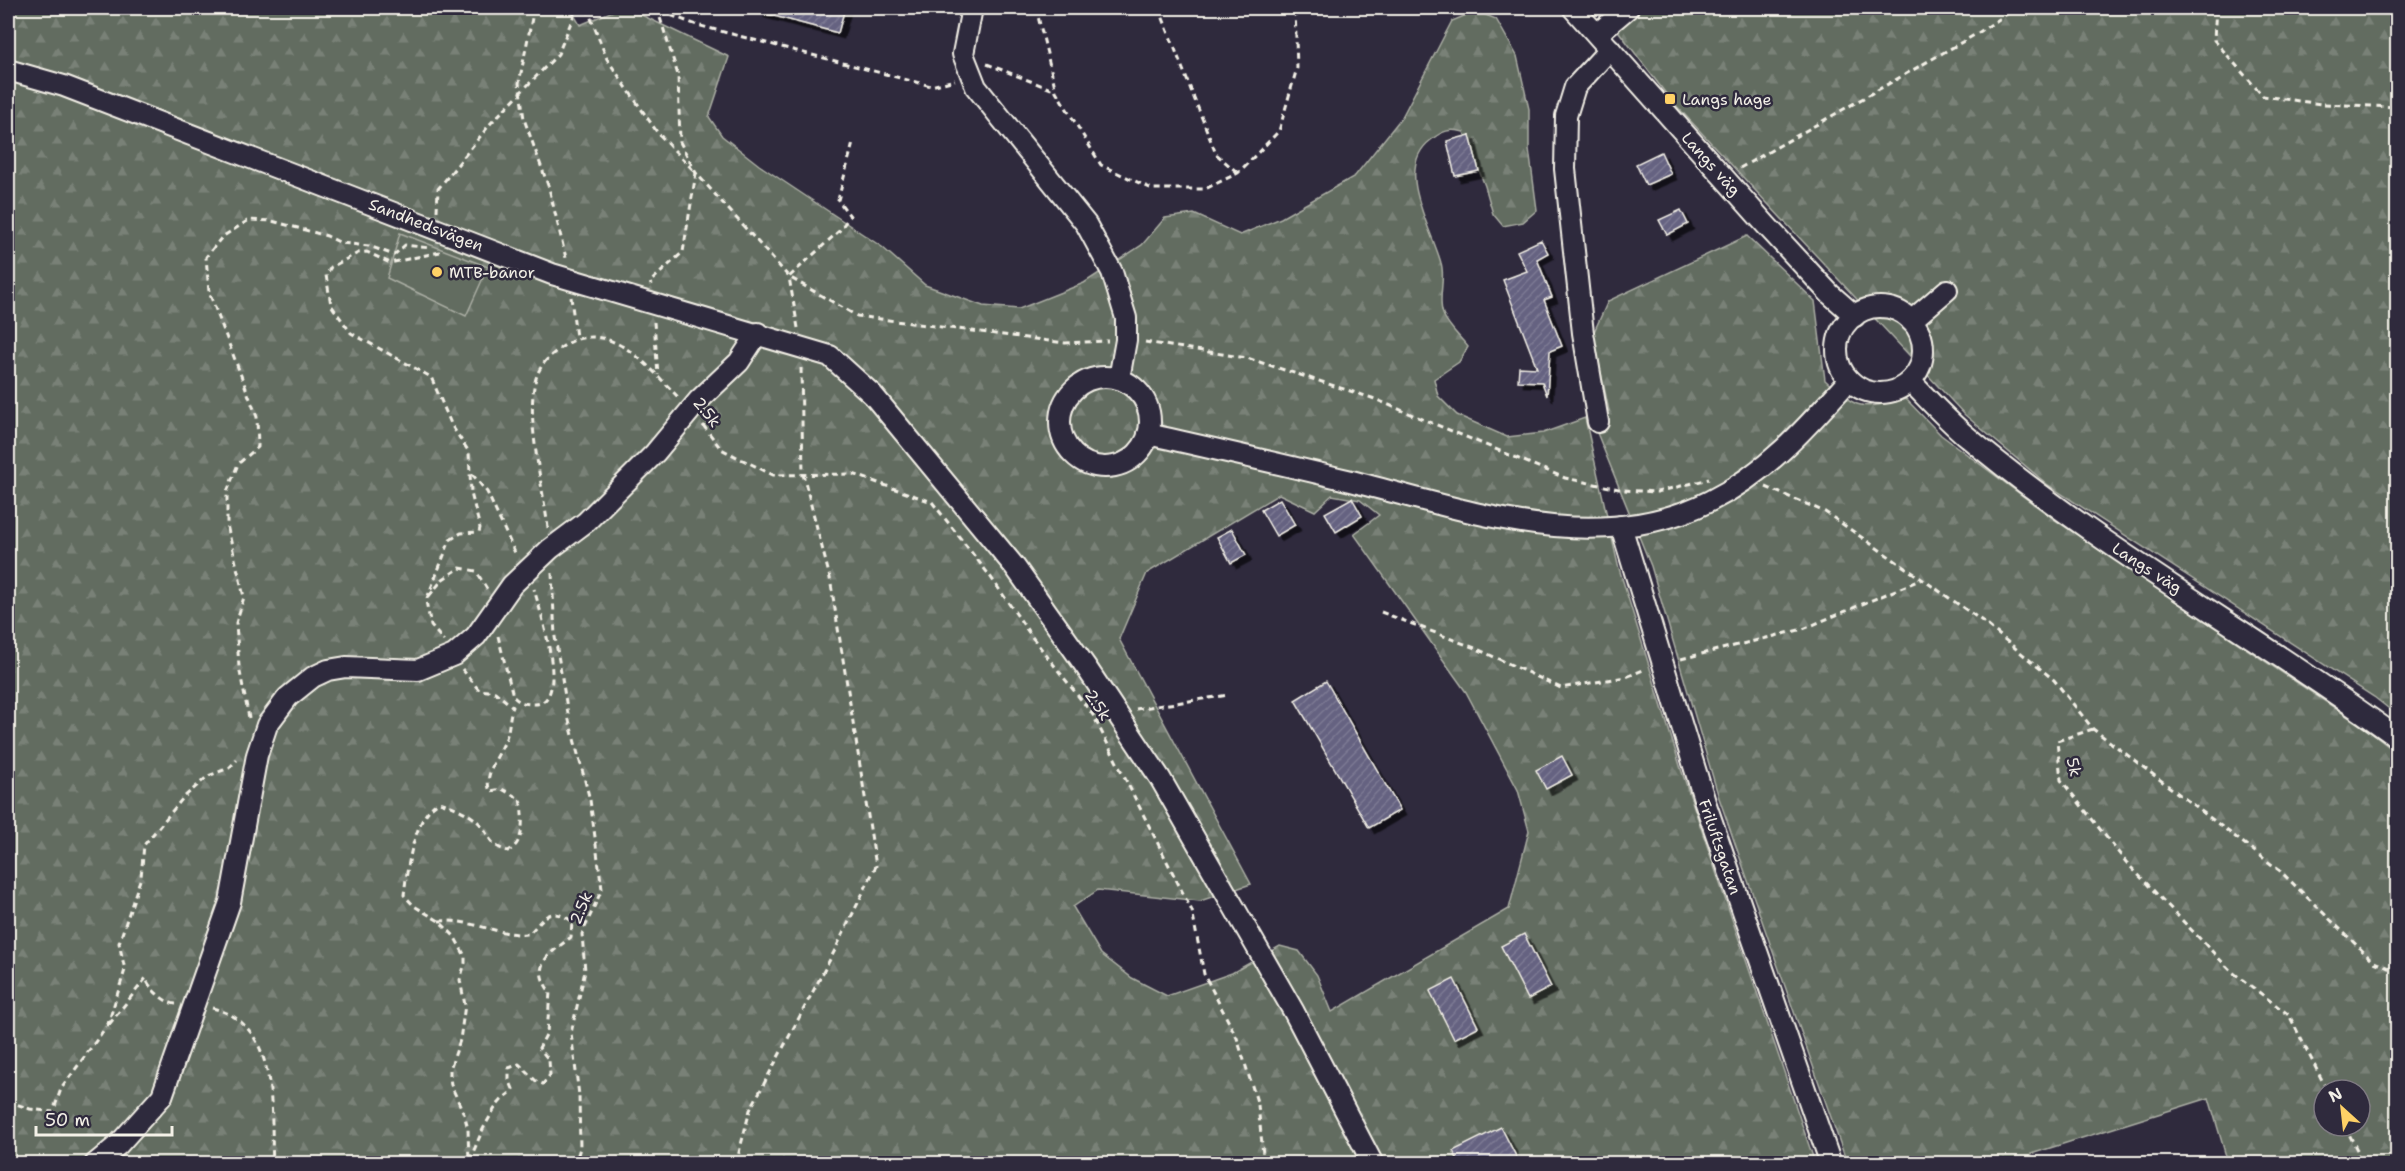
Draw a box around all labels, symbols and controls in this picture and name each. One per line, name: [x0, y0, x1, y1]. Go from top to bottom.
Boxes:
place label: Langs hage: [1682, 89, 1772, 110]
marker: Langs hage: [1663, 92, 1677, 106]
street label: Langs väg: [1677, 128, 1745, 201]
street label: Sandhedsvägen: [366, 193, 487, 257]
place label: MTB-banor: [449, 262, 535, 283]
marker: MTB-banor: [430, 265, 444, 279]
street label: 2.5k: [688, 393, 726, 431]
street label: Langs väg: [2108, 538, 2186, 598]
street label: 2.5k: [1080, 685, 1116, 725]
street label: 5k: [2062, 755, 2086, 779]
street label: Friluftsgatan: [1694, 796, 1746, 898]
street label: 2.5k: [565, 889, 597, 927]
north arrow: [2312, 1078, 2372, 1138]
text: N: [2325, 1083, 2346, 1107]
scale bar: [36, 1099, 172, 1137]
text: 50 m: [45, 1108, 90, 1132]

